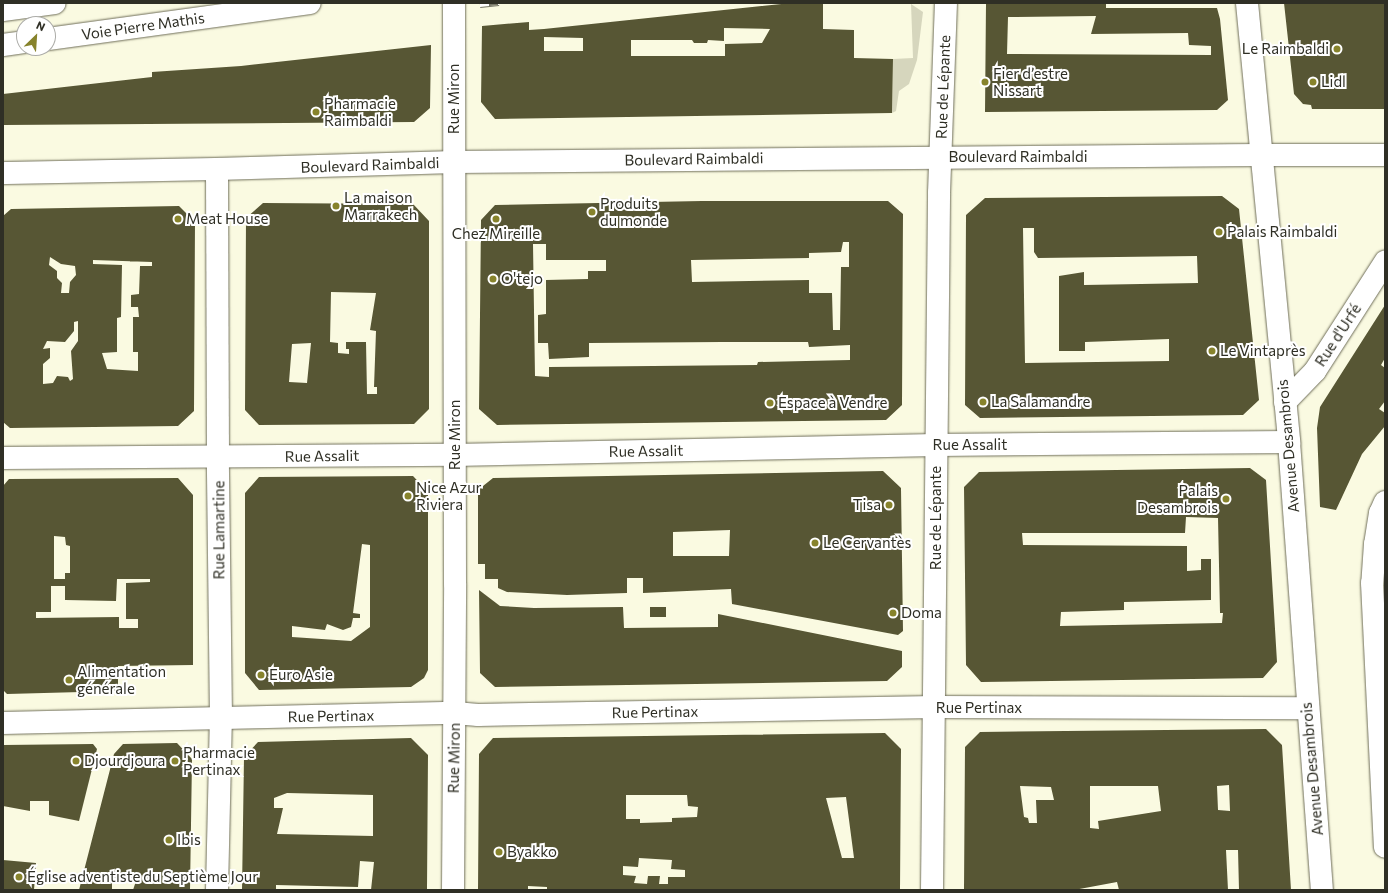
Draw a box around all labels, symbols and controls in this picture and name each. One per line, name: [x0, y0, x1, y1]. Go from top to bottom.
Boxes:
street label: Voie Pierre Mathis: [80, 8, 206, 44]
north arrow: [16, 16, 56, 56]
text: N: [34, 18, 47, 33]
street label: Rue de Lépante: [932, 35, 954, 139]
place label: Le Raimbaldi: [1242, 40, 1329, 58]
marker: Le Raimbaldi: [1332, 44, 1342, 54]
street label: Rue Miron: [445, 64, 463, 134]
place label: Fier d’estre Nissart: [993, 64, 1068, 99]
place label: Lidl: [1321, 73, 1346, 91]
marker: Fier d’estre Nissart: [980, 77, 990, 87]
marker: Lidl: [1308, 77, 1318, 87]
place label: Pharmacie Raimbaldi: [324, 94, 396, 129]
marker: Pharmacie Raimbaldi: [311, 107, 321, 117]
street label: Boulevard Raimbaldi: [948, 148, 1088, 166]
street label: Boulevard Raimbaldi: [624, 149, 764, 169]
street label: Boulevard Raimbaldi: [300, 154, 440, 176]
place label: La maison Marrakech: [344, 188, 417, 223]
place label: Produits du monde: [600, 194, 667, 229]
marker: La maison Marrakech: [331, 201, 341, 211]
marker: Produits du monde: [587, 207, 597, 217]
place label: Meat House: [186, 210, 268, 228]
marker: Meat House: [173, 214, 183, 224]
marker: Chez Mireille: [491, 214, 501, 224]
place label: Palais Raimbaldi: [1227, 223, 1337, 241]
place label: Chez Mireille: [452, 225, 540, 243]
marker: Palais Raimbaldi: [1214, 227, 1224, 237]
place label: O'tejo: [501, 270, 543, 288]
marker: O'tejo: [488, 274, 498, 284]
street label: Rue d'Urfé: [1311, 300, 1365, 370]
place label: Le Vintaprès: [1220, 342, 1305, 360]
marker: Le Vintaprès: [1207, 346, 1217, 356]
street label: Avenue Desambrois: [1273, 379, 1303, 513]
place label: La Salamandre: [991, 393, 1090, 411]
place label: Espace à Vendre: [778, 394, 887, 412]
marker: La Salamandre: [978, 397, 988, 407]
marker: Espace à Vendre: [765, 398, 775, 408]
street label: Rue Miron: [446, 400, 464, 470]
street label: Rue Assalit: [933, 436, 1007, 454]
street label: Rue Assalit: [608, 441, 684, 461]
street label: Rue Assalit: [284, 446, 360, 466]
street label: Rue de Lépante: [927, 466, 945, 570]
place label: Nice Azur Riviera: [416, 478, 482, 513]
street label: Rue Lamartine: [210, 480, 228, 580]
place label: Palais Desambrois: [1137, 481, 1218, 516]
marker: Nice Azur Riviera: [403, 491, 413, 501]
marker: Palais Desambrois: [1221, 494, 1231, 504]
place label: Tisa: [853, 496, 881, 514]
marker: Tisa: [884, 500, 894, 510]
place label: Le Cervantès: [823, 534, 911, 552]
marker: Le Cervantès: [810, 538, 820, 548]
place label: Doma: [901, 604, 942, 622]
marker: Doma: [888, 608, 898, 618]
place label: Alimentation générale: [77, 662, 166, 697]
place label: Euro Asie: [269, 666, 333, 684]
marker: Euro Asie: [256, 670, 266, 680]
marker: Alimentation générale: [64, 675, 74, 685]
street label: Rue Pertinax: [936, 699, 1022, 717]
street label: Rue Pertinax: [612, 702, 698, 722]
street label: Avenue Desambrois: [1297, 702, 1327, 836]
street label: Rue Pertinax: [288, 706, 374, 726]
street label: Rue Miron: [444, 723, 464, 793]
place label: Pharmacie Pertinax: [183, 743, 255, 778]
place label: Djourdjoura: [84, 752, 165, 770]
marker: Djourdjoura: [71, 756, 81, 766]
marker: Pharmacie Pertinax: [170, 756, 180, 766]
place label: Ibis: [177, 831, 201, 849]
marker: Ibis: [164, 835, 174, 845]
place label: Byakko: [507, 843, 557, 861]
marker: Byakko: [494, 847, 504, 857]
place label: Église adventiste du Septième Jour: [27, 868, 258, 886]
marker: Église adventiste du Septième Jour: [14, 872, 24, 882]

